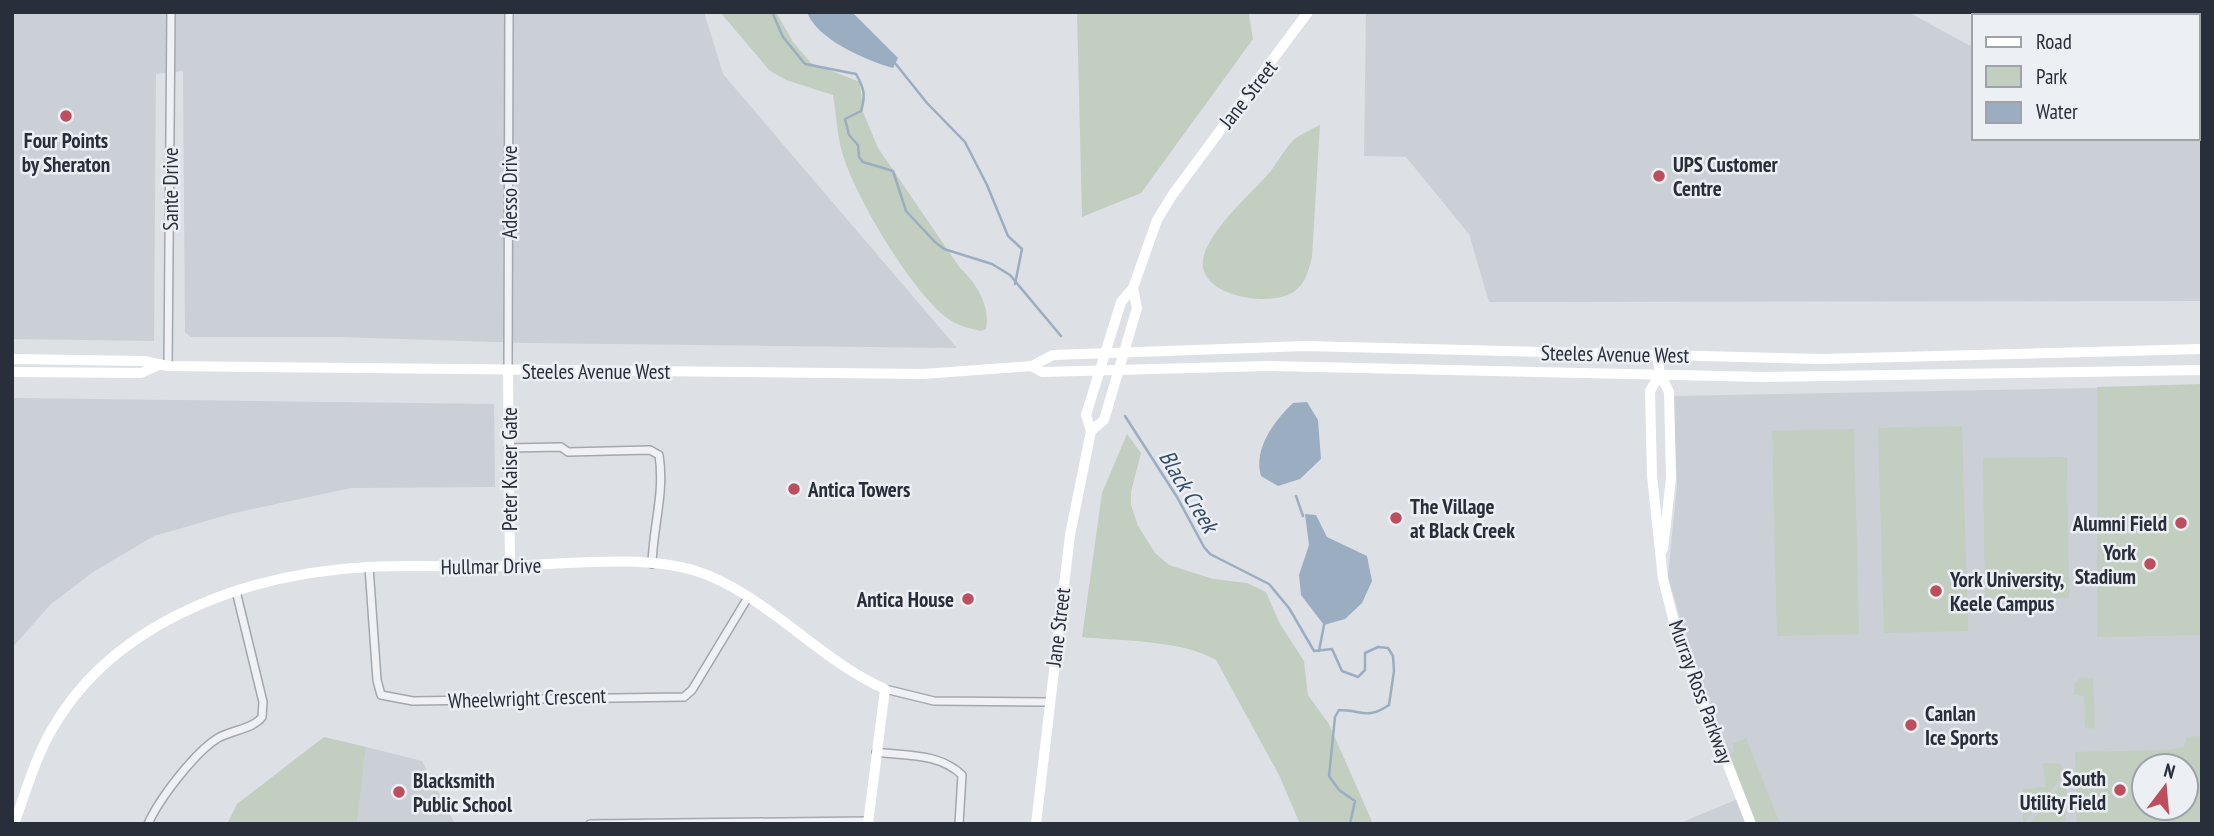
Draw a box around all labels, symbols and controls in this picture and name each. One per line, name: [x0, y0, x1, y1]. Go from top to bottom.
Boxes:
legend: [1972, 14, 2200, 140]
text: Road: [2036, 28, 2072, 55]
street label: Jane Street: [1212, 54, 1283, 134]
text: Park: [2036, 63, 2067, 90]
text: Water: [2036, 98, 2078, 125]
marker: Four Points by Sheraton: [58, 108, 74, 124]
place label: Four Points by Sheraton: [22, 127, 110, 178]
street label: Adesso Drive: [496, 145, 523, 239]
street label: Sante Drive: [157, 147, 184, 231]
place label: UPS Customer Centre: [1673, 151, 1779, 202]
marker: UPS Customer Centre: [1651, 168, 1667, 184]
street label: Steeles Avenue West: [1541, 339, 1690, 369]
street label: Steeles Avenue West: [522, 358, 670, 385]
street label: Peter Kaiser Gate: [496, 407, 523, 531]
water label: Black Creek: [1153, 444, 1226, 540]
place label: Antica Towers: [807, 476, 910, 503]
marker: Antica Towers: [786, 481, 802, 497]
place label: The Village at Black Creek: [1410, 493, 1515, 544]
marker: The Village at Black Creek: [1388, 510, 1404, 526]
place label: Alumni Field: [2072, 510, 2167, 537]
marker: Alumni Field: [2173, 515, 2189, 531]
place label: York Stadium: [2075, 539, 2136, 590]
street label: Hullmar Drive: [440, 552, 542, 580]
marker: York Stadium: [2142, 556, 2158, 572]
place label: York University, Keele Campus: [1949, 566, 2064, 617]
marker: York University, Keele Campus: [1928, 583, 1944, 599]
place label: Antica House: [856, 586, 954, 613]
street label: Jane Street: [1040, 586, 1076, 669]
marker: Antica House: [960, 591, 976, 607]
street label: Murray Ross Parkway: [1662, 616, 1740, 768]
street label: Wheelwright Crescent: [447, 682, 607, 714]
place label: Canlan Ice Sports: [1925, 700, 1998, 751]
marker: Canlan Ice Sports: [1903, 717, 1919, 733]
north arrow: [2130, 752, 2200, 822]
text: N: [2161, 758, 2178, 784]
place label: South Utility Field: [2020, 765, 2106, 816]
place label: Blacksmith Public School: [413, 767, 513, 818]
marker: South Utility Field: [2112, 782, 2128, 798]
marker: Blacksmith Public School: [391, 784, 407, 800]

